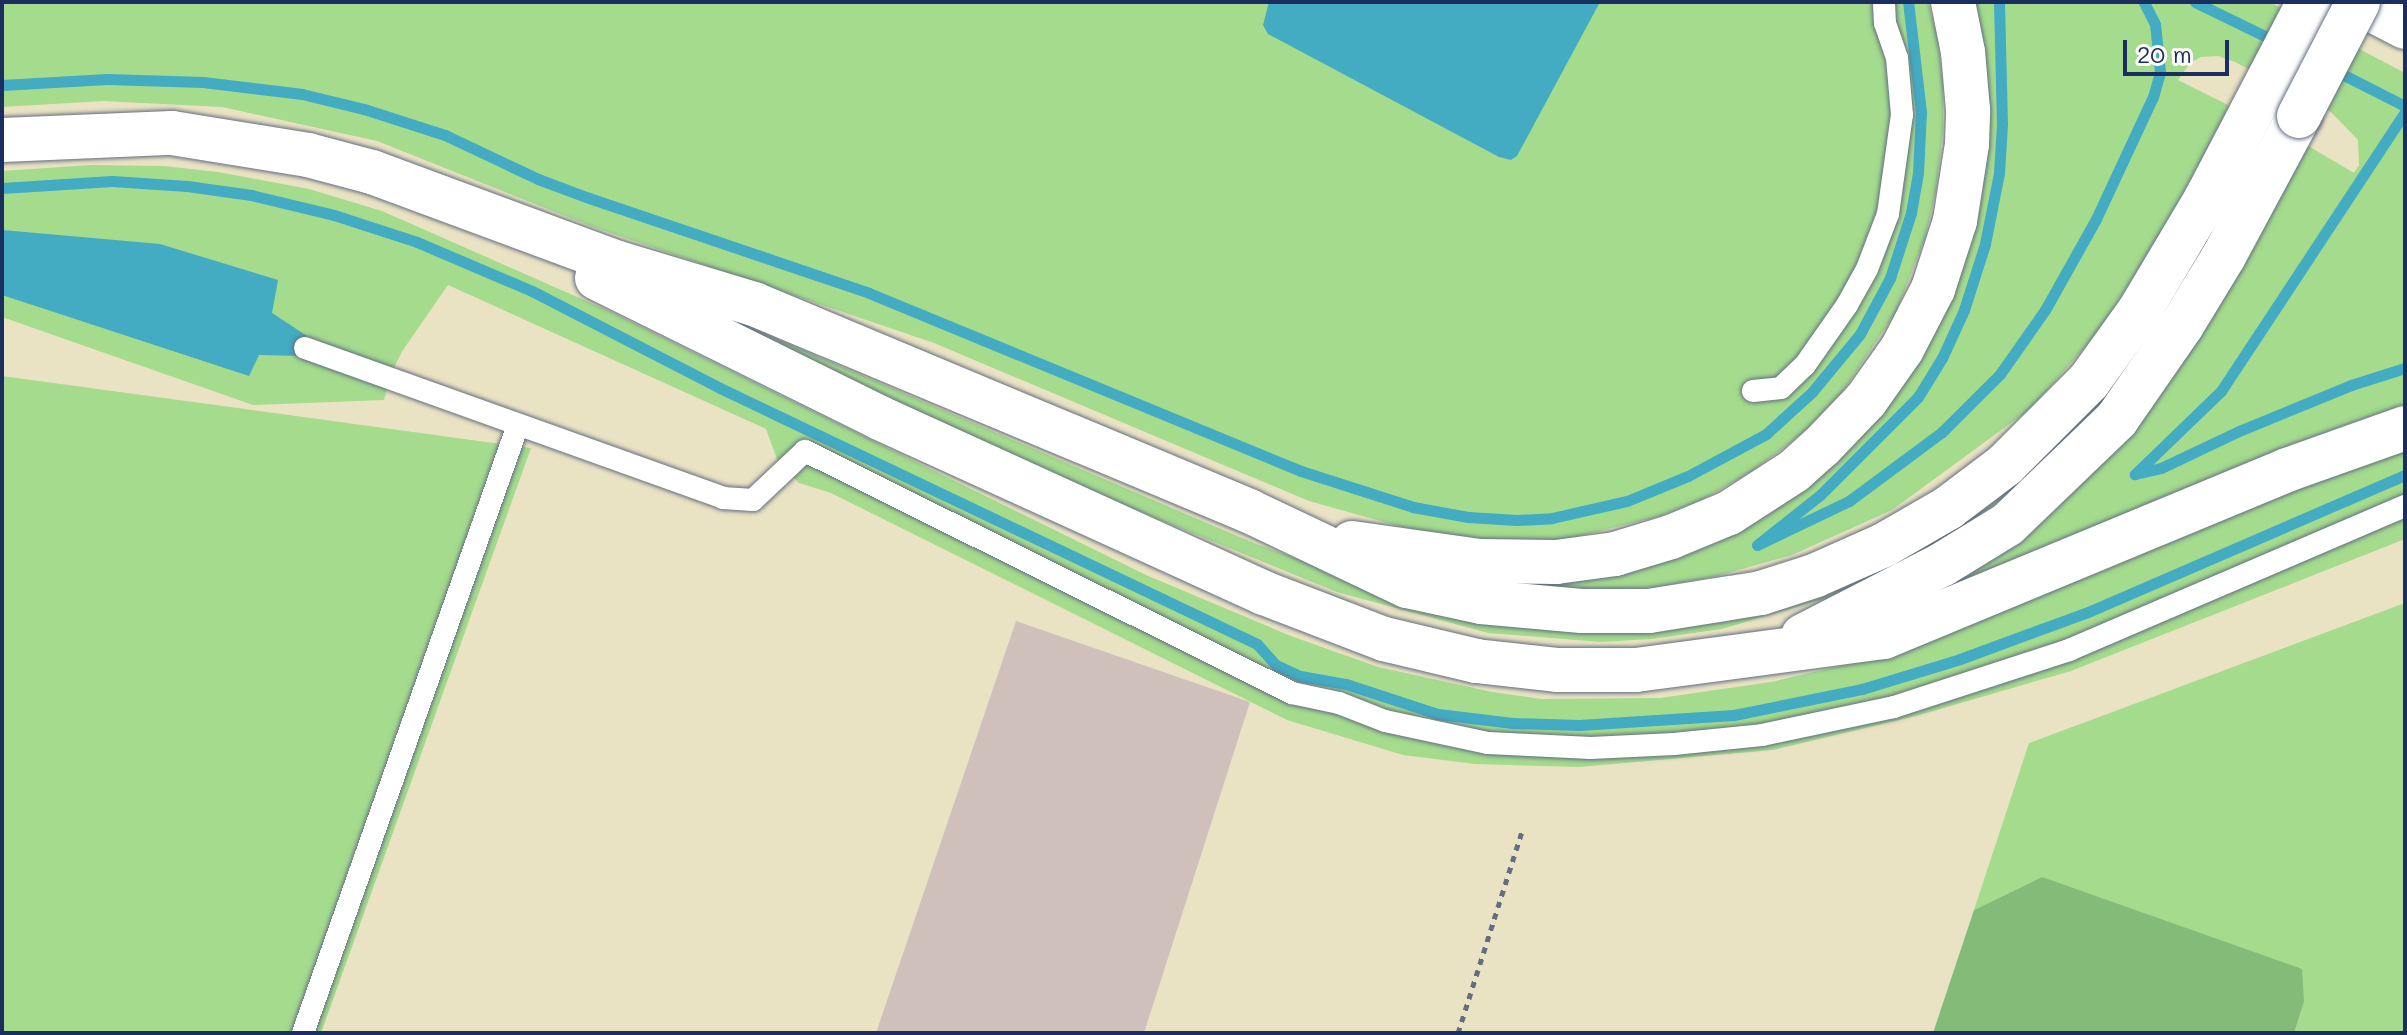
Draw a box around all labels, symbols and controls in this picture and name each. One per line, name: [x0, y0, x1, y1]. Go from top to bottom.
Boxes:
scale bar: [2127, 24, 2233, 74]
text: 20 m: [2137, 38, 2192, 69]

